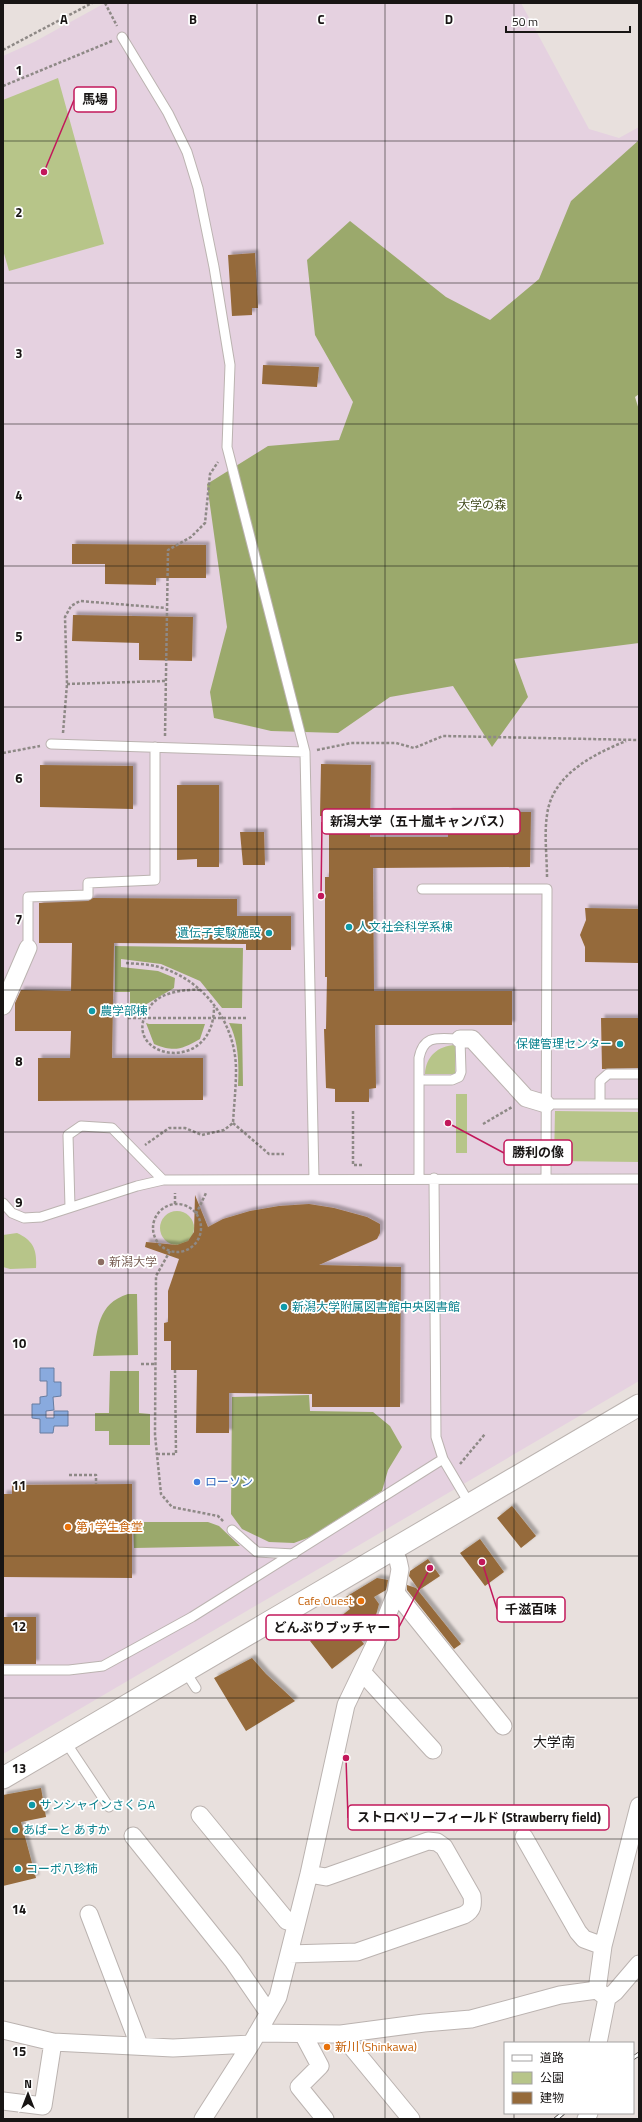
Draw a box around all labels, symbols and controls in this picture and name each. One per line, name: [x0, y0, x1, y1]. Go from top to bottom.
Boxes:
scale bar: [506, 8, 630, 34]
text: A: [60, 9, 68, 29]
text: B: [189, 9, 197, 29]
text: C: [317, 9, 325, 29]
text: D: [445, 9, 453, 29]
text: 50 m: [512, 12, 538, 31]
text: 1: [15, 60, 23, 80]
callout: 馬場: [74, 87, 116, 112]
text: 馬場: [82, 89, 108, 109]
text: 2: [15, 202, 23, 222]
text: 3: [15, 343, 23, 363]
text: 4: [15, 485, 23, 505]
park label: 大学の森: [458, 495, 506, 514]
text: 5: [15, 626, 23, 646]
text: 6: [15, 768, 23, 788]
callout: 新潟大学（五十嵐キャンパス）: [322, 809, 520, 834]
text: 新潟大学（五十嵐キャンパス）: [330, 811, 512, 831]
text: 7: [15, 909, 23, 929]
place label: 人文社会科学系棟: [357, 917, 453, 936]
marker: 人文社会科学系棟: [344, 922, 354, 932]
place label: 遺伝子実験施設: [177, 923, 261, 942]
marker: 遺伝子実験施設: [264, 928, 274, 938]
place label: 農学部棟: [100, 1001, 148, 1020]
marker: 農学部棟: [87, 1006, 97, 1016]
place label: 保健管理センター: [516, 1034, 612, 1053]
marker: 保健管理センター: [615, 1039, 625, 1049]
text: 8: [15, 1051, 23, 1071]
callout: 勝利の像: [504, 1140, 572, 1165]
text: 勝利の像: [512, 1142, 564, 1162]
text: 9: [15, 1192, 23, 1212]
place label: 新潟大学: [109, 1252, 157, 1271]
marker: 新潟大学: [96, 1257, 106, 1267]
place label: 新潟大学附属図書館中央図書館: [292, 1297, 460, 1316]
marker: 新潟大学附属図書館中央図書館: [279, 1302, 289, 1312]
text: 10: [12, 1333, 26, 1353]
place label: ローソン: [205, 1472, 253, 1491]
text: 11: [12, 1475, 26, 1495]
marker: ローソン: [192, 1477, 202, 1487]
place label: 第1学生食堂: [76, 1517, 143, 1536]
marker: 第1学生食堂: [63, 1522, 73, 1532]
place label: Cafe Ouest: [298, 1591, 354, 1610]
marker: Cafe Ouest: [356, 1596, 366, 1606]
callout: 千滋百味: [497, 1597, 565, 1622]
text: 千滋百味: [505, 1599, 557, 1619]
callout: どんぶりブッチャー: [266, 1615, 399, 1640]
text: 12: [12, 1616, 26, 1636]
text: どんぶりブッチャー: [274, 1617, 390, 1637]
district label: 大学南: [533, 1731, 575, 1752]
text: 13: [12, 1758, 26, 1778]
place label: サンシャインさくらA: [40, 1795, 155, 1814]
marker: サンシャインさくらA: [27, 1800, 37, 1810]
callout: ストロベリーフィールド (Strawberry field): [348, 1805, 609, 1830]
text: ストロベリーフィールド (Strawberry field): [357, 1807, 601, 1827]
place label: あぱーと あすか: [23, 1820, 110, 1839]
marker: あぱーと あすか: [10, 1825, 20, 1835]
place label: コーポ八珍柿: [26, 1859, 98, 1878]
marker: コーポ八珍柿: [13, 1864, 23, 1874]
text: 14: [12, 1899, 26, 1919]
place label: 新川 (Shinkawa): [335, 2037, 417, 2056]
text: 15: [12, 2041, 26, 2061]
marker: 新川 (Shinkawa): [322, 2042, 332, 2052]
legend: [504, 2042, 634, 2114]
text: 道路: [540, 2048, 564, 2067]
text: 公園: [540, 2068, 564, 2087]
north arrow: [8, 2074, 48, 2114]
text: N: [24, 2076, 32, 2092]
text: 建物: [540, 2088, 564, 2107]

